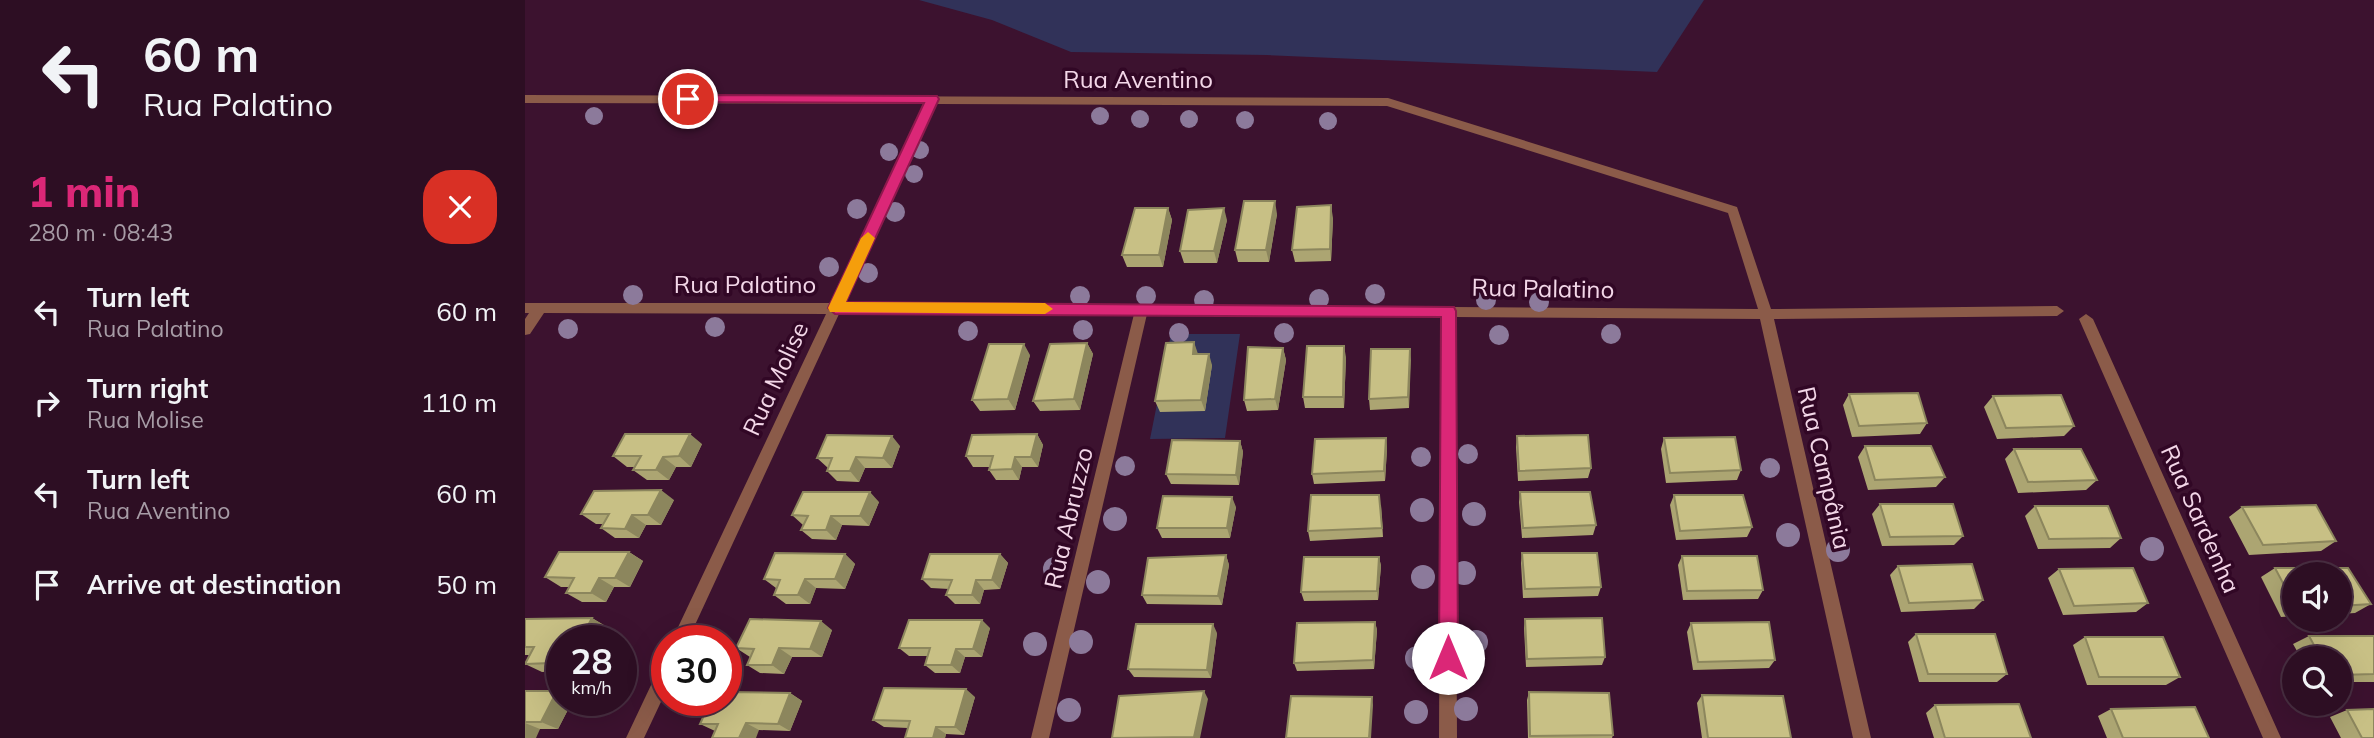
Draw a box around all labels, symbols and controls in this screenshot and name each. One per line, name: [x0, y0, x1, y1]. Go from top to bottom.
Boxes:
text: 60 m: [143, 23, 259, 84]
icon: left: [28, 28, 119, 119]
street label: Rua Aventino: [1063, 64, 1213, 94]
pin: [658, 69, 718, 129]
icon: arrive: [669, 80, 707, 118]
text: Rua Palatino: [143, 84, 333, 124]
text: 1 min: [28, 165, 141, 218]
button: close: [423, 170, 497, 244]
text: 280 m · 08:43: [28, 218, 173, 247]
street label: Rua Palatino: [674, 269, 816, 299]
street label: Rua Palatino: [1471, 272, 1615, 304]
text: Turn left: [87, 281, 189, 314]
icon: left: [28, 293, 66, 331]
text: 60 m: [436, 295, 497, 328]
text: Rua Palatino: [87, 314, 224, 343]
street label: Rua Molise: [736, 317, 814, 440]
text: Turn right: [87, 372, 208, 405]
icon: right: [28, 384, 66, 422]
street label: Rua Campânia: [1792, 384, 1858, 552]
text: 110 m: [421, 386, 497, 419]
text: Rua Molise: [87, 405, 204, 434]
street label: Rua Sardenha: [2155, 440, 2247, 597]
street label: Rua Abruzzo: [1037, 444, 1099, 591]
text: Turn left: [87, 463, 189, 496]
icon: left: [28, 475, 66, 513]
text: 60 m: [436, 477, 497, 510]
text: Rua Aventino: [87, 496, 230, 525]
map controls: [2282, 562, 2352, 716]
button: sound: [2282, 562, 2352, 632]
icon: arrive: [28, 566, 66, 604]
text: Arrive at destination: [87, 568, 342, 601]
text: 50 m: [436, 568, 497, 601]
position arrow: [1411, 621, 1485, 695]
speed limit sign: 30: [651, 625, 742, 716]
text: 28: [570, 639, 613, 683]
button: search: [2282, 646, 2352, 716]
text: km/h: [571, 676, 612, 699]

